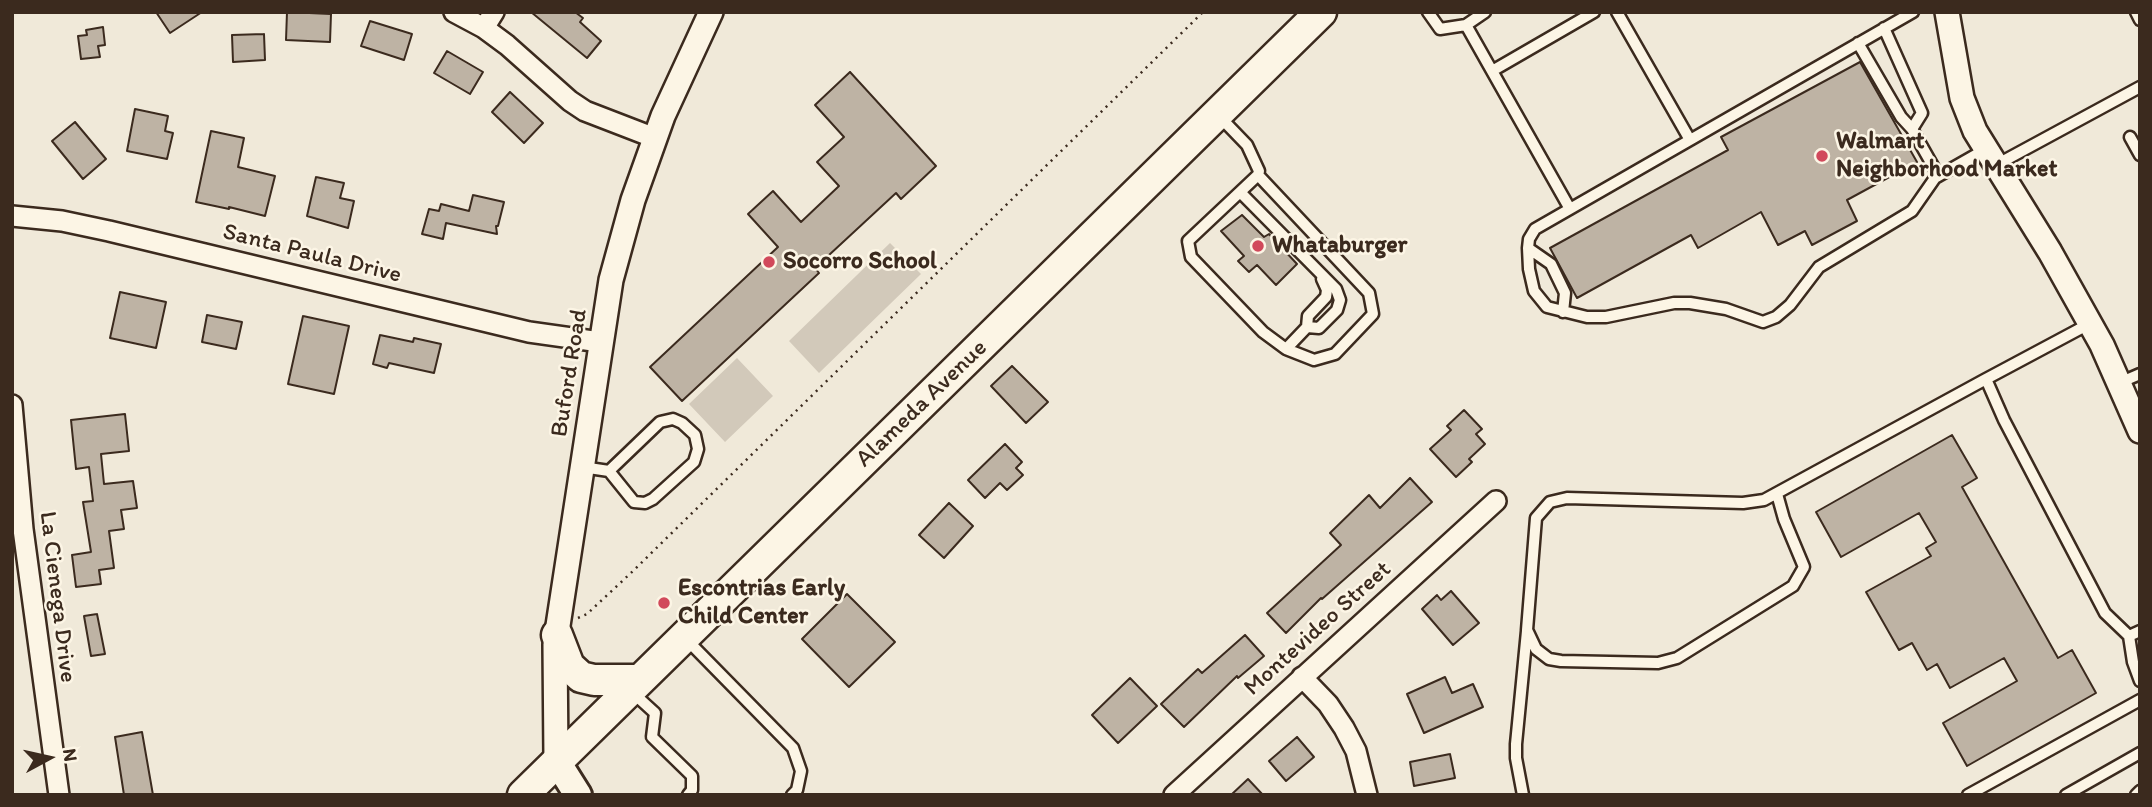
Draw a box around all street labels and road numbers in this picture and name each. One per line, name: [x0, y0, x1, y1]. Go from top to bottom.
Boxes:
street label: Santa Paula Drive: [220, 218, 404, 290]
street label: Buford Road: [546, 307, 594, 439]
street label: Alameda Avenue: [850, 334, 994, 474]
street label: La Cienega Drive: [32, 510, 82, 684]
street label: Montevideo Street: [1239, 555, 1397, 703]

